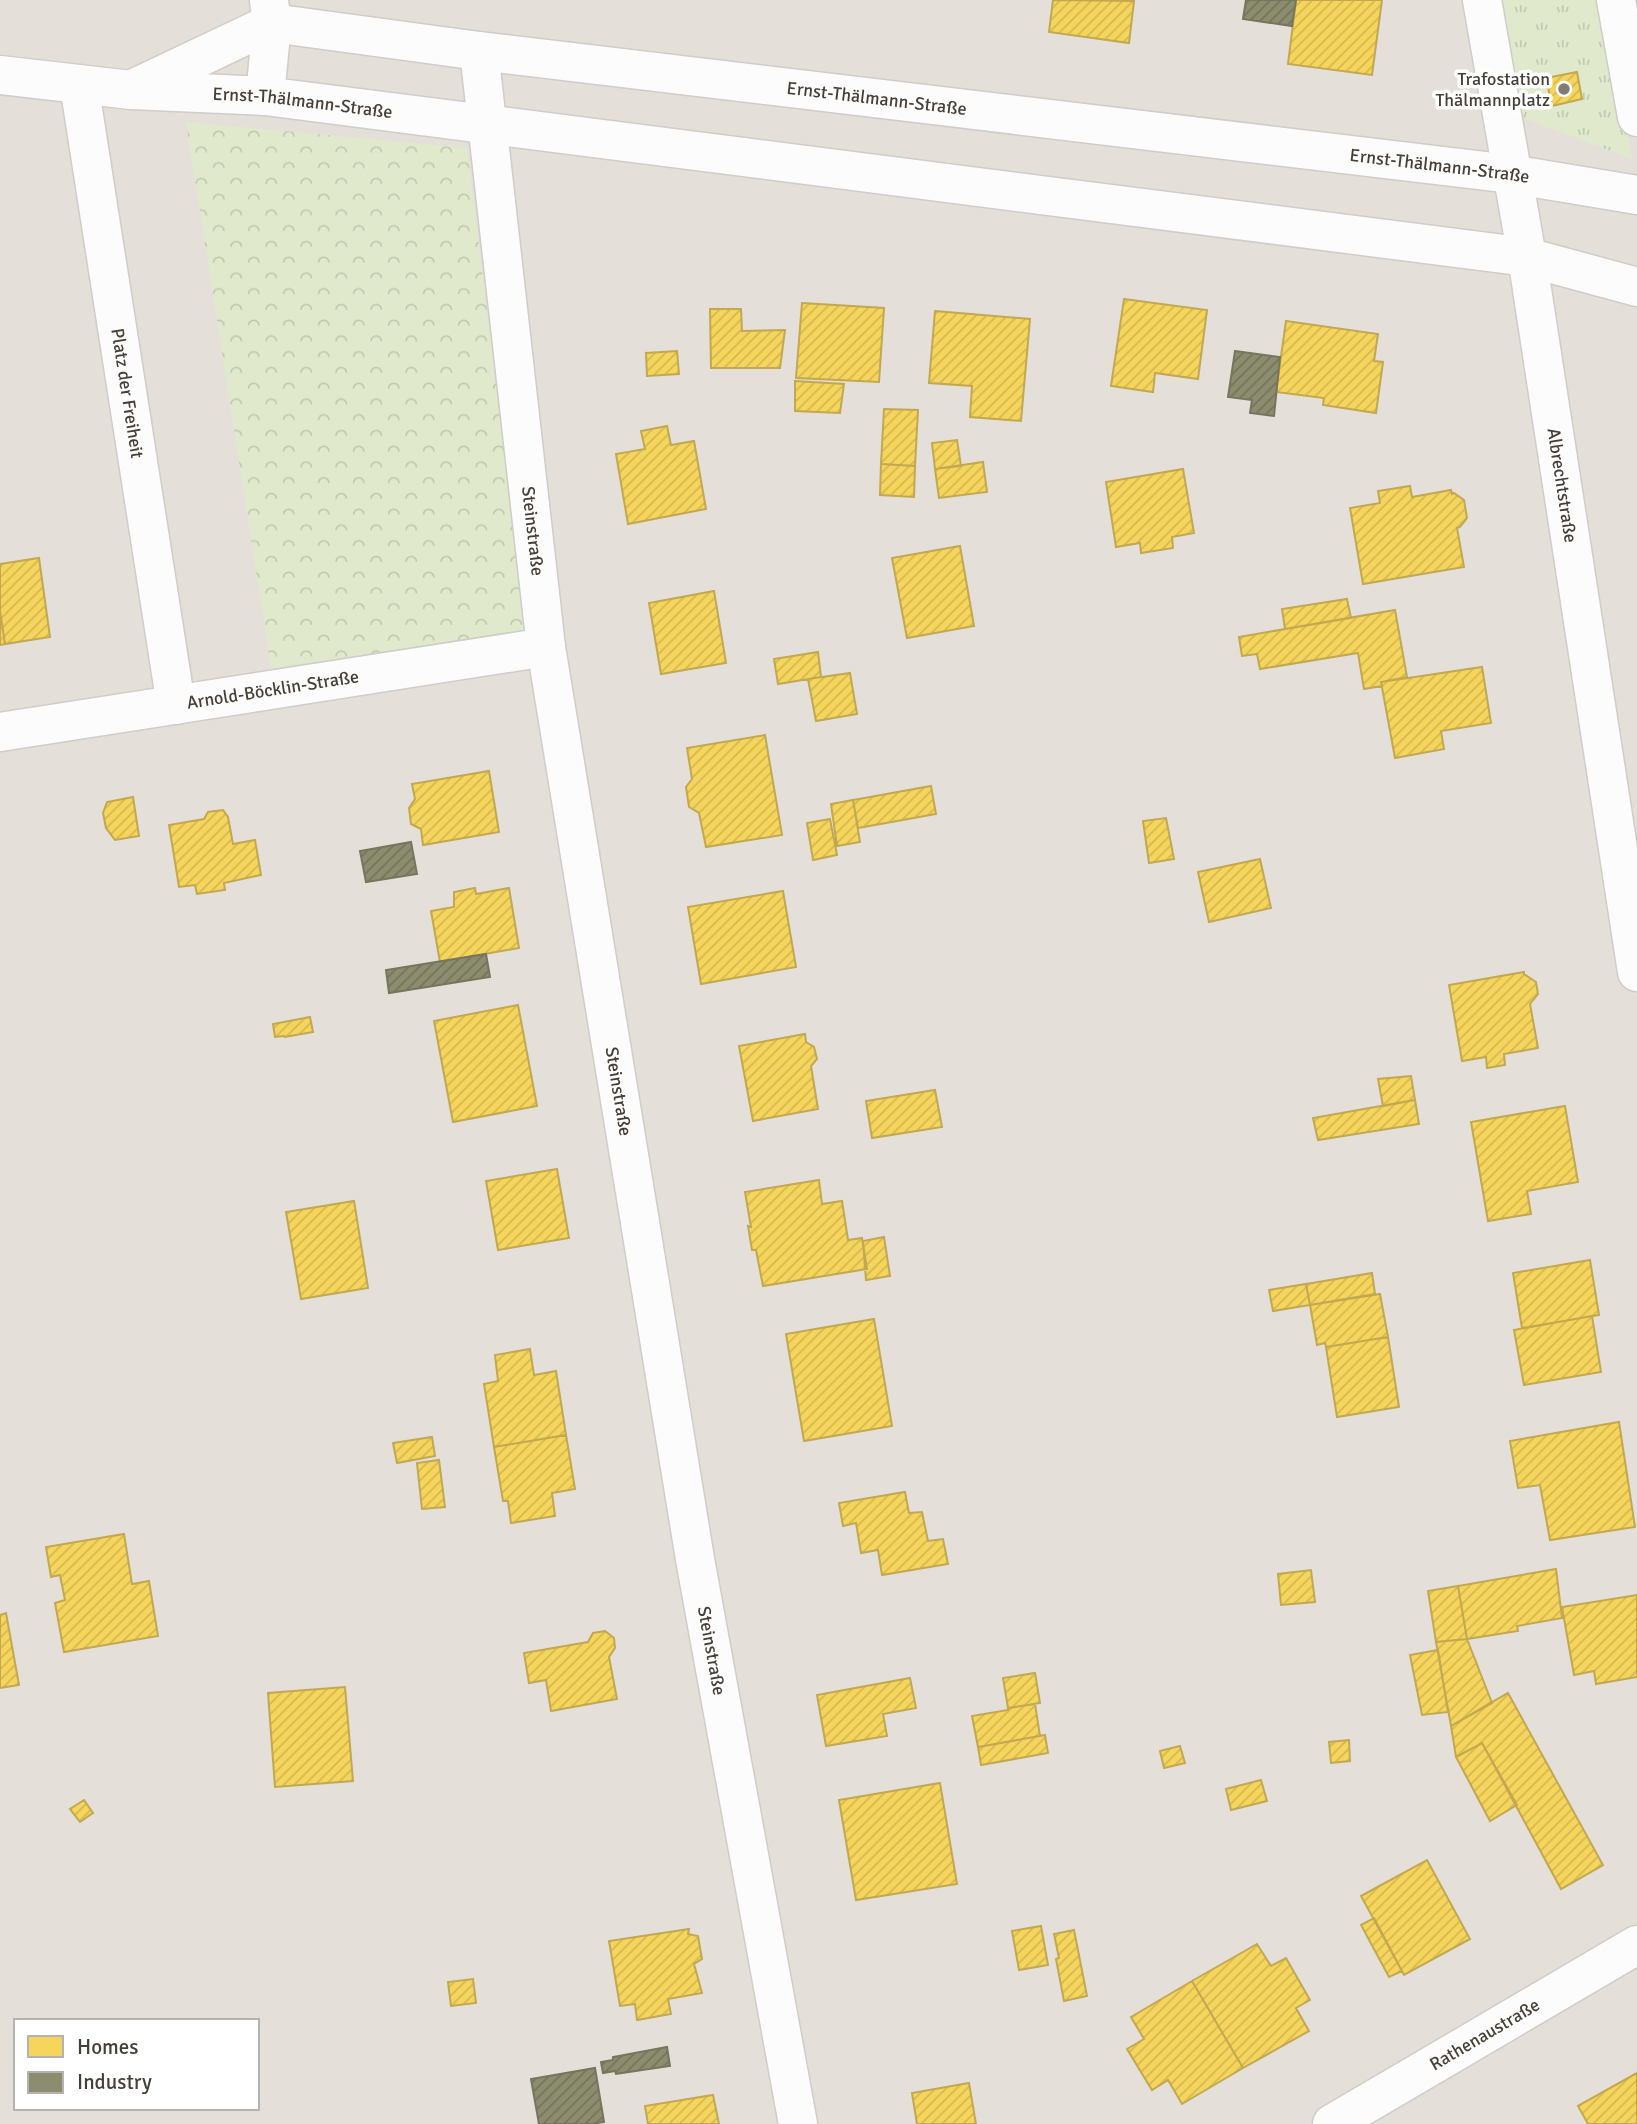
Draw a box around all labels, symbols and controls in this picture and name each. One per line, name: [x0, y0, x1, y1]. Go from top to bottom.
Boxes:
place label: Trafostation Thälmannplatz: [1435, 68, 1550, 111]
street label: Ernst-Thälmann-Straße: [785, 77, 968, 120]
marker: Trafostation Thälmannplatz: [1556, 81, 1572, 97]
street label: Ernst-Thälmann-Straße: [212, 83, 394, 123]
street label: Ernst-Thälmann-Straße: [1348, 144, 1531, 188]
street label: Platz der Freiheit: [106, 327, 148, 460]
street label: Albrechtstraße: [1542, 427, 1582, 544]
street label: Steinstraße: [517, 485, 549, 577]
street label: Arnold-Böcklin-Straße: [185, 665, 360, 714]
street label: Steinstraße: [600, 1045, 637, 1138]
street label: Steinstraße: [693, 1604, 731, 1697]
street label: Rathenaustraße: [1426, 1994, 1544, 2075]
legend: [14, 2019, 259, 2110]
text: Homes: [77, 2034, 139, 2060]
text: Industry: [77, 2069, 152, 2095]

